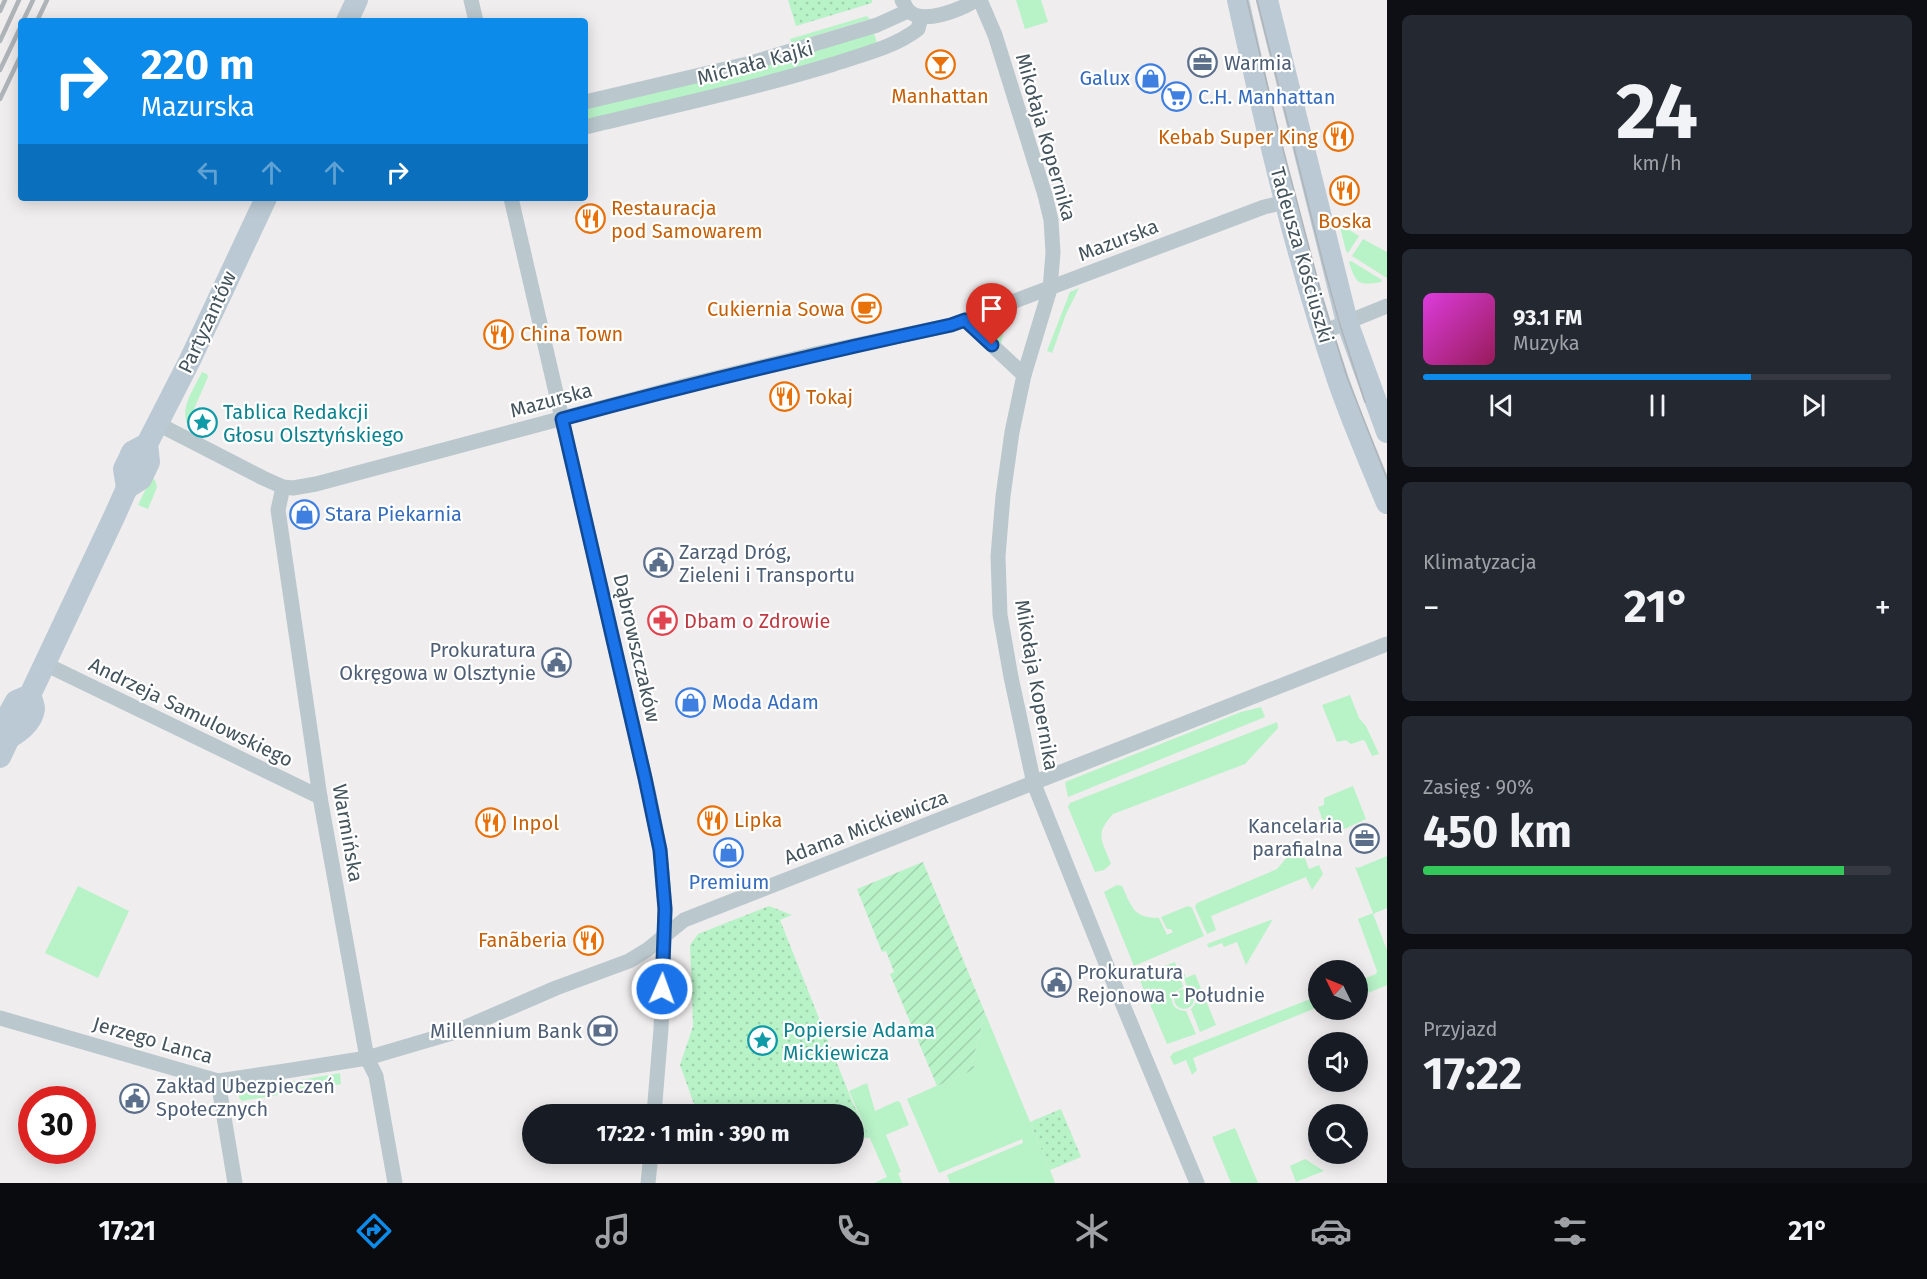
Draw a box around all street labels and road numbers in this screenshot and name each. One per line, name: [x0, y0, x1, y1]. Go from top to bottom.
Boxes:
street label: Michała Kajki: [694, 36, 816, 90]
street label: Mikołaja Kopernika: [1011, 50, 1081, 224]
street label: Tadeusza Kościuszki: [1265, 164, 1339, 346]
street label: Mazurska: [1074, 214, 1162, 266]
street label: Partyzantów: [173, 267, 241, 377]
street label: Mazurska: [507, 378, 595, 422]
street label: Dąbrowszczaków: [608, 571, 666, 725]
street label: Mikołaja Kopernika: [1010, 598, 1064, 772]
street label: Andrzeja Samulowskiego: [85, 652, 297, 772]
street label: Warmińska: [328, 782, 368, 884]
street label: Adama Mickiewicza: [780, 785, 952, 869]
street label: Jerzego Lanca: [90, 1011, 216, 1069]

